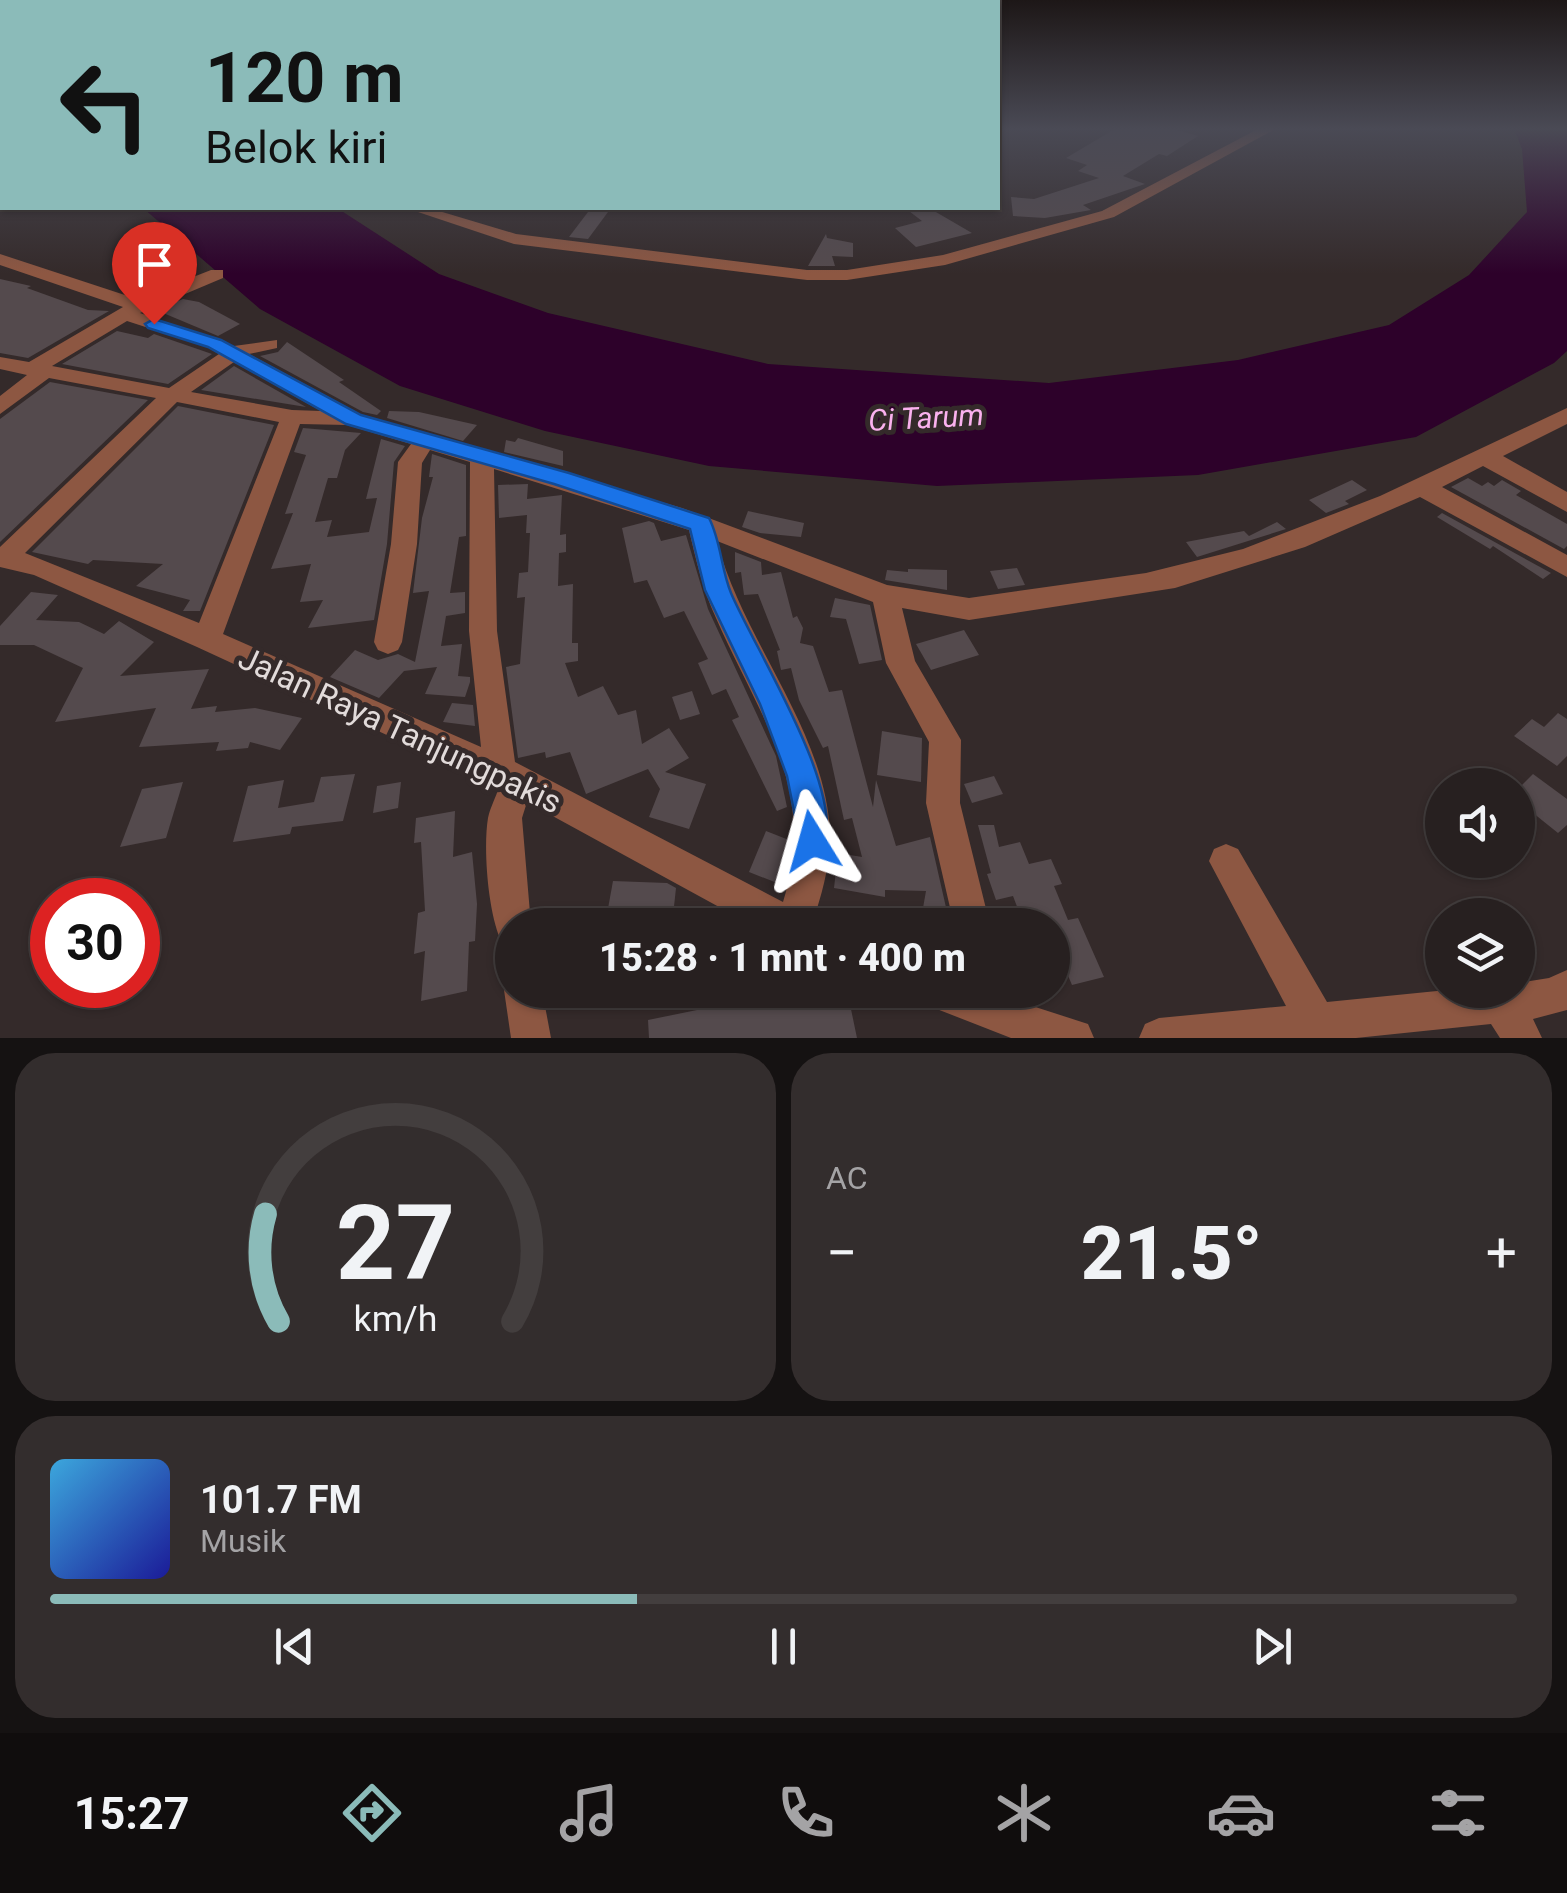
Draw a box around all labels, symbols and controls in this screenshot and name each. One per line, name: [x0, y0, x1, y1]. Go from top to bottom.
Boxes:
text: 120 m: [205, 37, 404, 119]
icon: left: [40, 40, 170, 170]
text: Belok kiri: [205, 121, 387, 174]
pin: [112, 222, 197, 325]
icon: arrive: [127, 237, 182, 292]
water label: Ci Tarum: [867, 397, 985, 438]
street label: Jalan Raya Tanjungpakis: [233, 638, 567, 822]
map controls: [1425, 768, 1535, 1008]
button: sound: [1425, 768, 1535, 878]
position arrow: [760, 789, 864, 893]
speed limit sign: 30: [30, 878, 160, 1008]
button: layers: [1425, 898, 1535, 1008]
text: 15:28 · 1 mnt · 400 m: [599, 936, 966, 980]
text: AC: [826, 1159, 868, 1197]
text: 27: [336, 1183, 455, 1304]
text: 21.5°: [1081, 1209, 1262, 1297]
text: −: [826, 1221, 857, 1285]
text: +: [1486, 1221, 1517, 1285]
text: km/h: [354, 1298, 437, 1340]
text: 101.7 FM: [200, 1478, 362, 1522]
text: Musik: [200, 1522, 286, 1560]
icon: previous: [267, 1619, 322, 1674]
icon: pause: [756, 1619, 811, 1674]
icon: next: [1245, 1619, 1300, 1674]
icon: directions: [337, 1778, 407, 1848]
icon: music: [554, 1778, 624, 1848]
icon: phone: [771, 1778, 841, 1848]
icon: climate: [989, 1778, 1059, 1848]
icon: car: [1206, 1778, 1276, 1848]
icon: filters: [1423, 1778, 1493, 1848]
text: 15:27: [74, 1787, 190, 1840]

